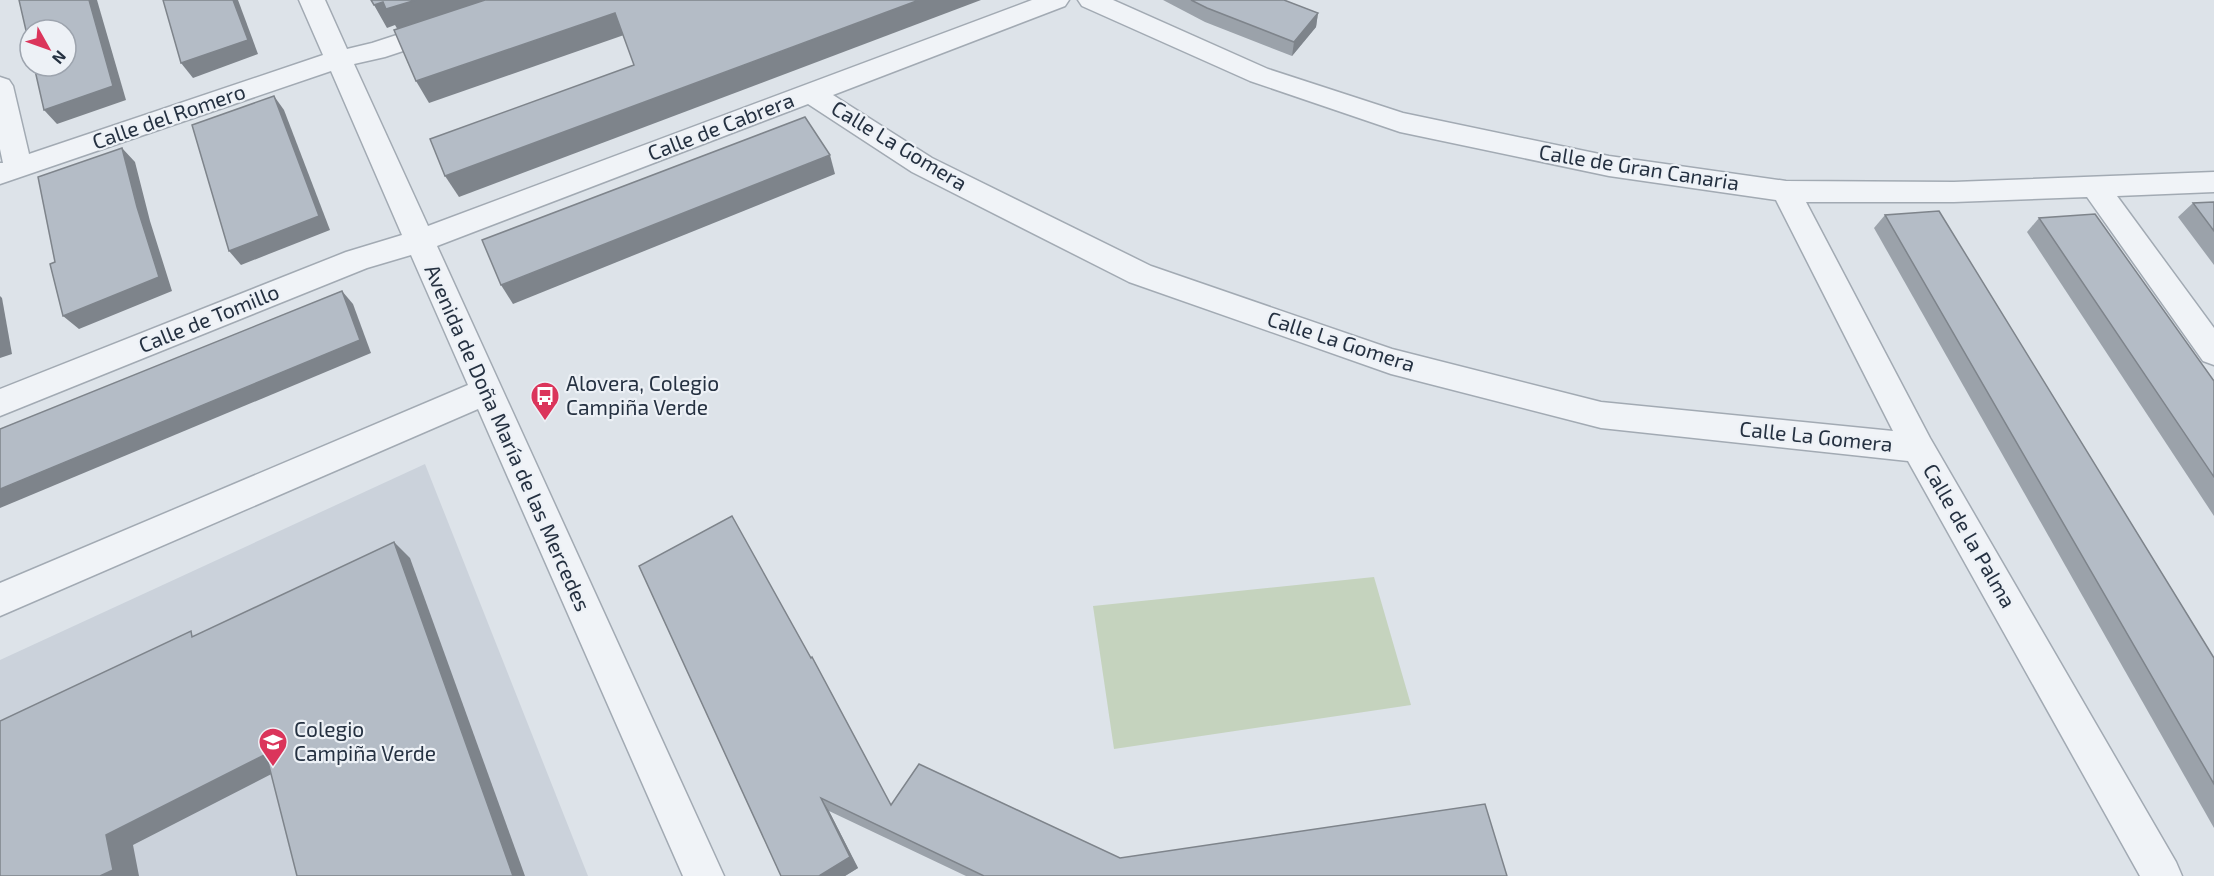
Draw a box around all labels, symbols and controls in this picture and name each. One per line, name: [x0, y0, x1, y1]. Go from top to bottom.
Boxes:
north arrow: [18, 18, 78, 78]
text: N: [49, 47, 71, 68]
street label: Calle del Romero: [89, 78, 248, 153]
street label: Calle de Cabrera: [644, 86, 797, 165]
street label: Calle La Gomera: [827, 94, 972, 195]
street label: Calle de Gran Canaria: [1537, 138, 1741, 195]
street label: Avenida de Doña María de las Mercedes: [420, 260, 596, 615]
street label: Calle de Tomillo: [135, 278, 282, 357]
street label: Calle La Gomera: [1265, 305, 1418, 376]
place label: Alovera, Colegio Campiña Verde: [566, 370, 719, 419]
bus stop icon: Alovera, Colegio Campiña Verde: [529, 380, 561, 422]
street label: Calle La Gomera: [1738, 415, 1894, 456]
street label: Calle de la Palma: [1919, 459, 2022, 612]
place label: Colegio Campiña Verde: [294, 716, 436, 765]
school or university icon: Colegio Campiña Verde: [257, 726, 289, 768]

